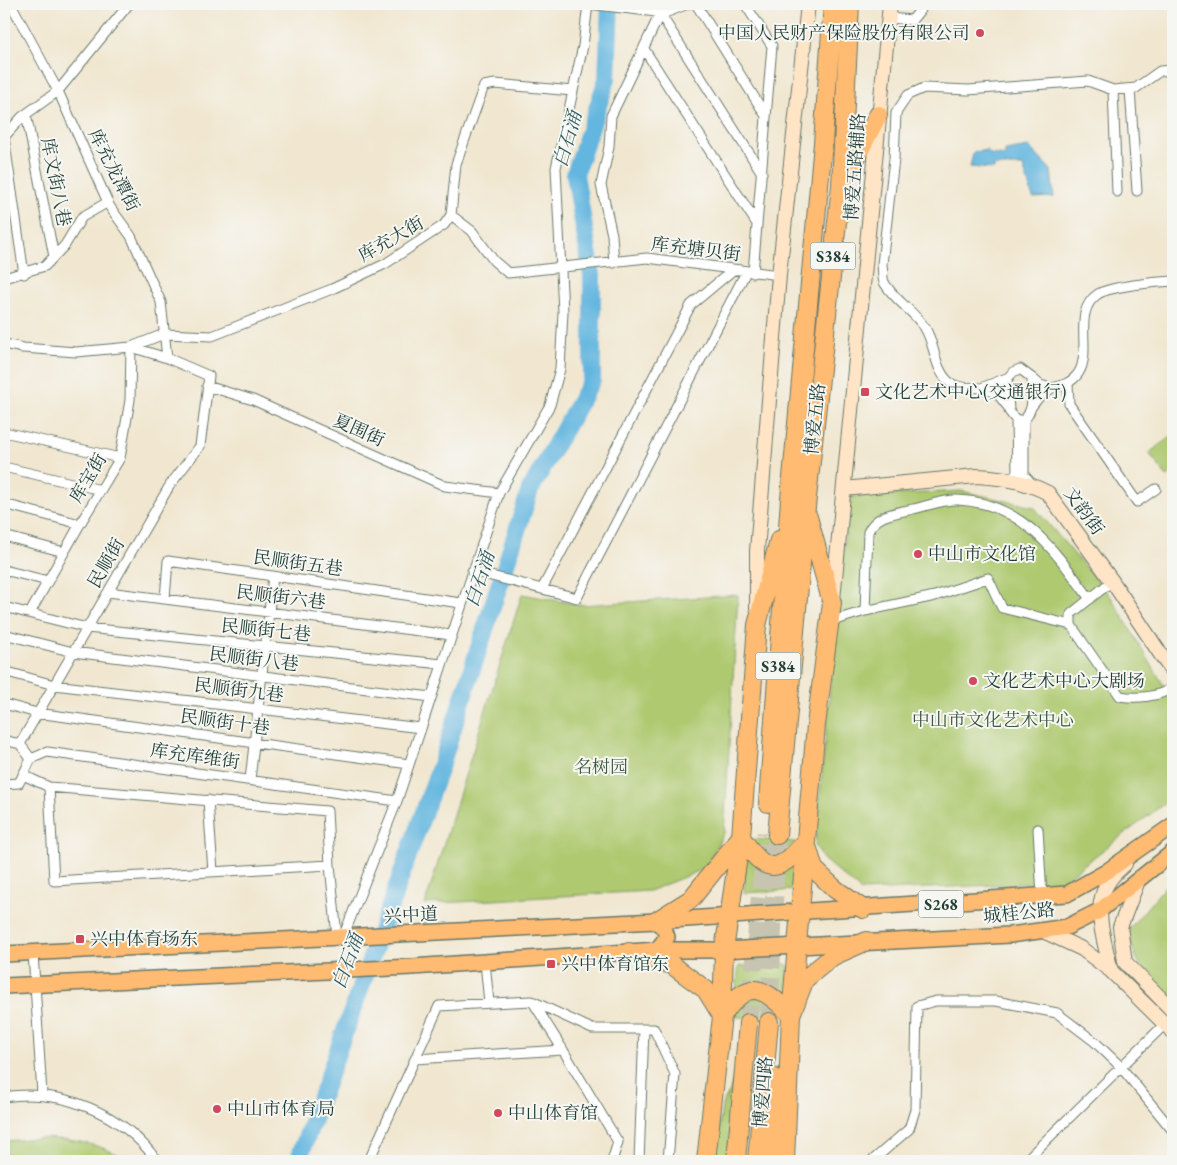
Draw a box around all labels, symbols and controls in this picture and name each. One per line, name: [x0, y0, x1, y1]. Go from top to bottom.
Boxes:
place label: 中国人民财产保险股份有限公司: [718, 21, 970, 44]
marker: 中国人民财产保险股份有限公司: [974, 27, 986, 39]
water label: 白石涌: [548, 106, 588, 170]
street label: 博爱五路辅路: [839, 112, 870, 222]
street label: 库充龙潭街: [84, 124, 145, 215]
street label: 库文街八巷: [37, 136, 76, 228]
street label: 库充大街: [354, 211, 428, 267]
street label: 库充塘贝街: [650, 232, 742, 265]
road number: S384: [810, 242, 856, 270]
place label: 文化艺术中心(交通银行): [875, 380, 1066, 403]
street label: 博爱五路: [799, 382, 830, 456]
marker: 文化艺术中心(交通银行): [859, 386, 871, 398]
street label: 夏围街: [330, 408, 389, 451]
street label: 库宝街: [64, 449, 111, 507]
street label: 文韵街: [1059, 482, 1110, 539]
street label: 民顺街: [82, 534, 129, 592]
place label: 中山市文化馆: [928, 542, 1036, 565]
street label: 民顺街五巷: [252, 545, 344, 580]
water label: 白石涌: [459, 546, 501, 610]
marker: 中山市文化馆: [912, 548, 924, 560]
street label: 民顺街六巷: [235, 580, 327, 613]
street label: 民顺街七巷: [220, 613, 312, 646]
street label: 民顺街八巷: [208, 642, 300, 675]
road number: S384: [756, 652, 800, 679]
place label: 文化艺术中心大剧场: [983, 669, 1145, 692]
street label: 民顺街九巷: [193, 673, 285, 706]
marker: 文化艺术中心大剧场: [967, 675, 979, 687]
street label: 民顺街十巷: [179, 704, 271, 739]
park label: 中山市文化艺术中心: [912, 708, 1074, 731]
street label: 库充库维街: [149, 738, 241, 773]
park label: 名树园: [574, 755, 628, 778]
road number: S268: [918, 891, 964, 918]
street label: 城桂公路: [982, 897, 1056, 928]
street label: 兴中道: [383, 902, 439, 927]
place label: 兴中体育场东: [90, 927, 198, 950]
water label: 白石涌: [326, 928, 370, 992]
marker: 兴中体育场东: [74, 933, 86, 945]
place label: 兴中体育馆东: [561, 952, 669, 975]
marker: 兴中体育馆东: [545, 958, 557, 970]
street label: 博爱四路: [748, 1055, 777, 1129]
place label: 中山市体育局: [227, 1097, 335, 1120]
place label: 中山体育馆: [508, 1101, 598, 1124]
marker: 中山市体育局: [211, 1103, 223, 1115]
marker: 中山体育馆: [492, 1107, 504, 1119]

